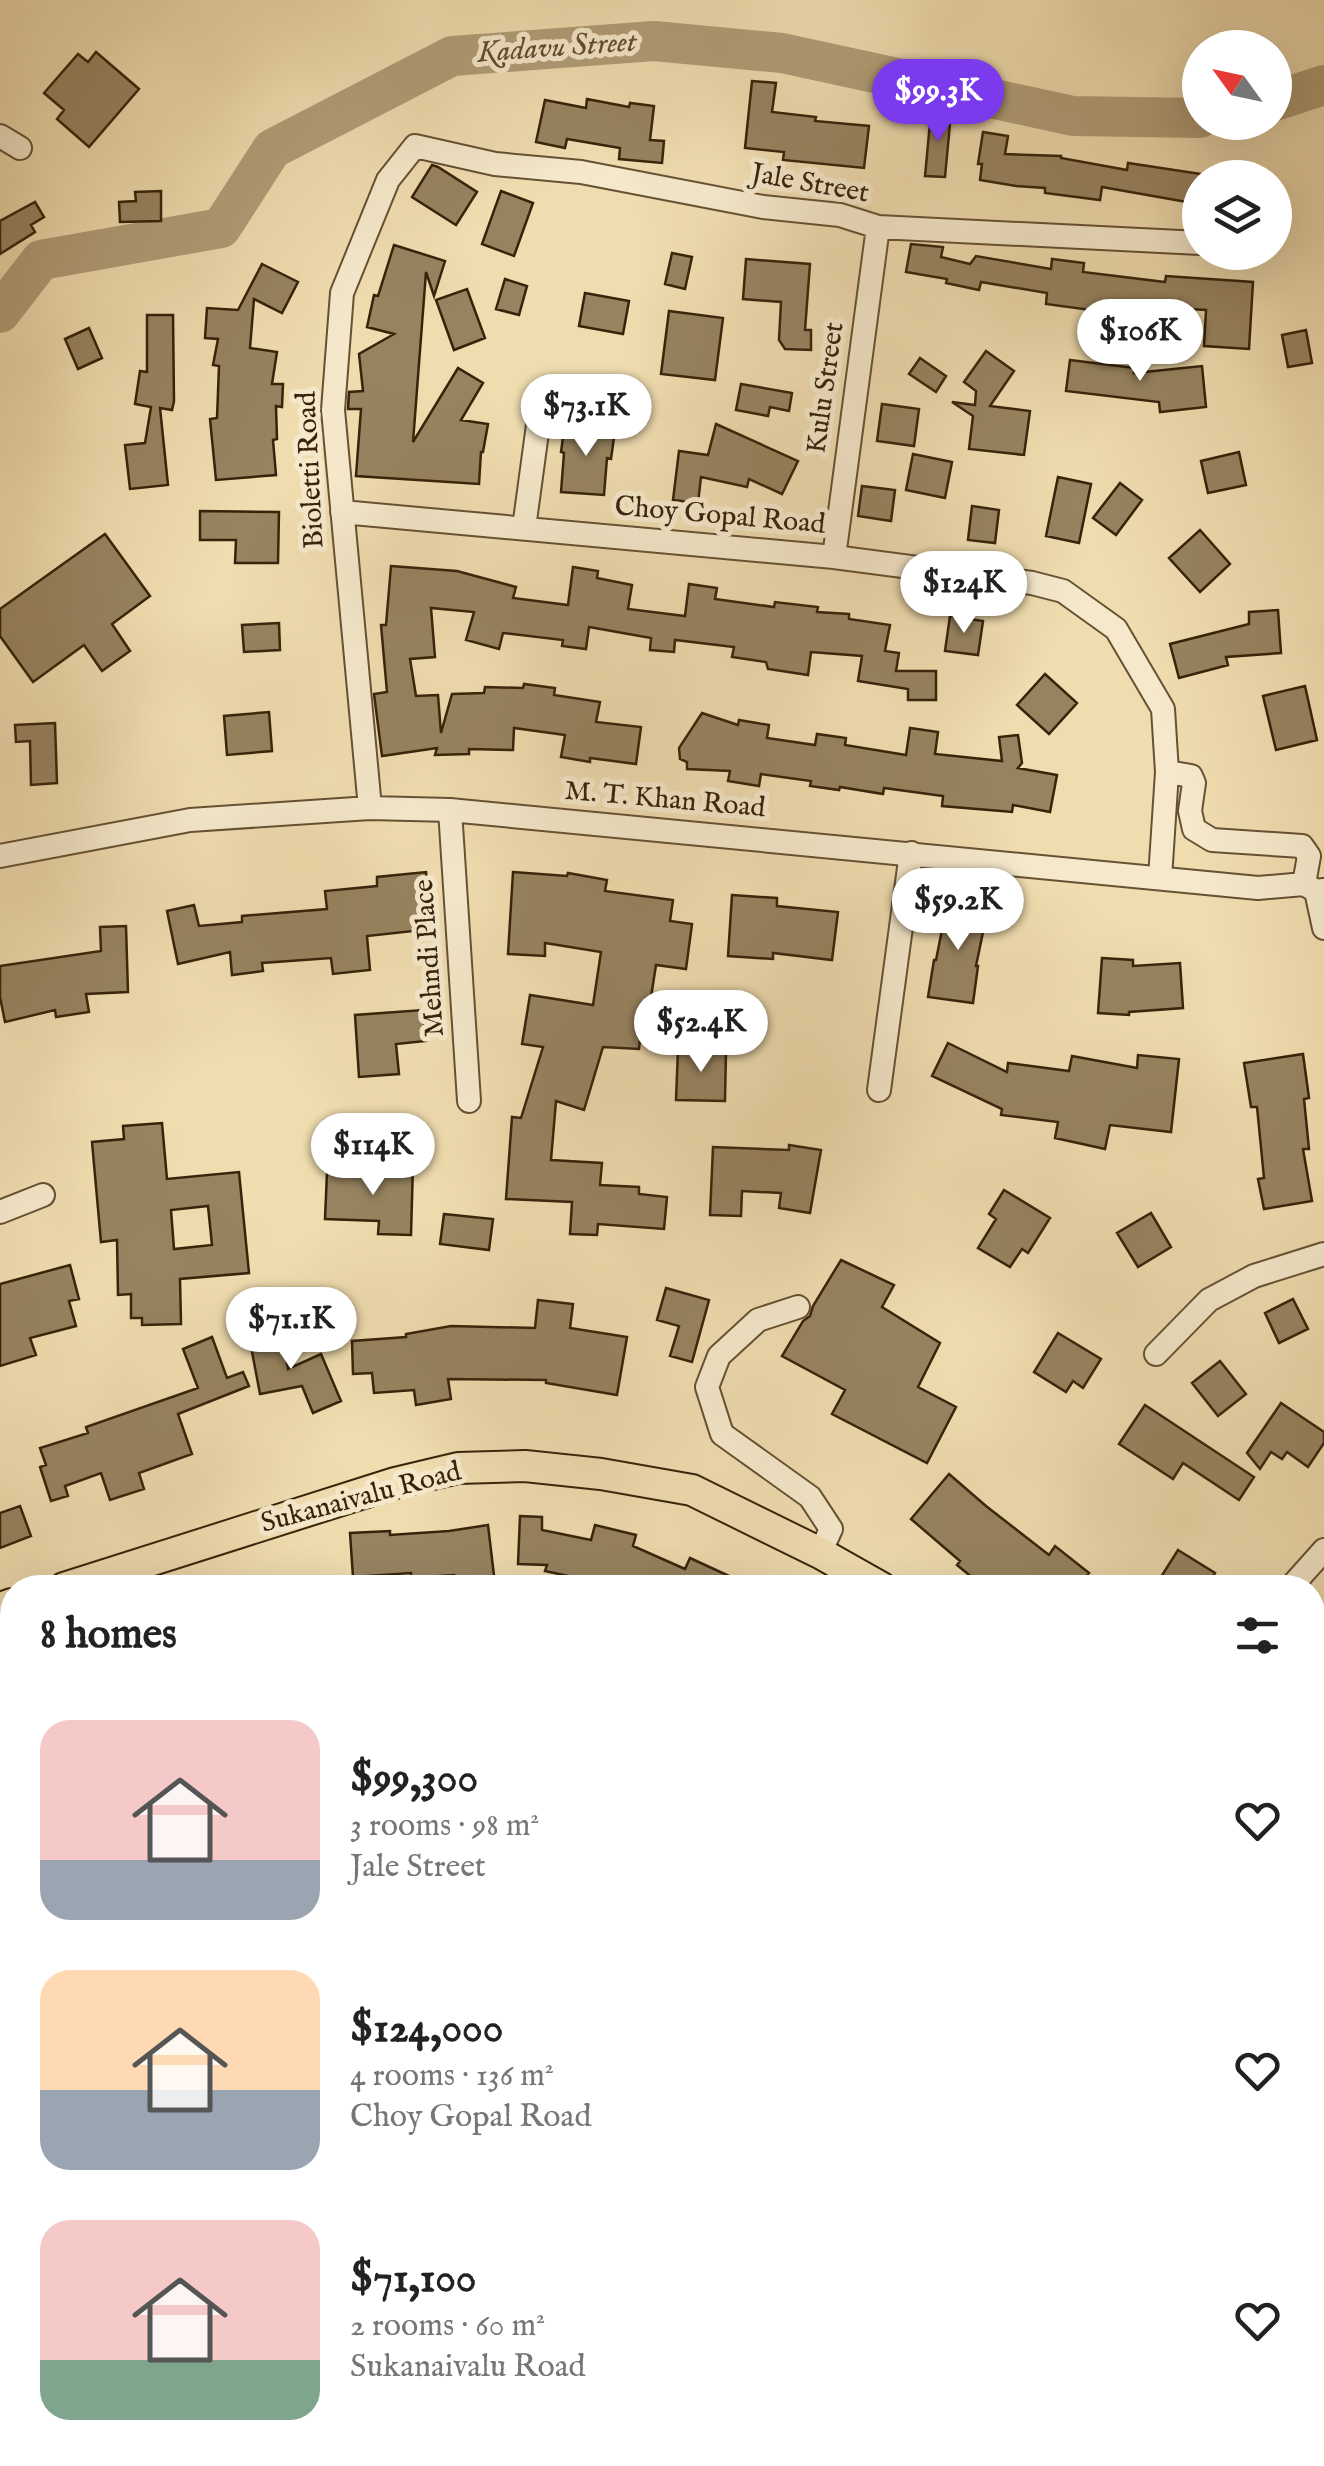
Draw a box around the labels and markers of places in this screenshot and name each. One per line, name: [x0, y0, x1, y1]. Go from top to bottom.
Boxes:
pin: $99.3K: [857, 59, 1019, 144]
pin: $106K: [1070, 299, 1210, 384]
pin: $73.1K: [505, 374, 667, 459]
pin: $124K: [894, 551, 1034, 636]
pin: $59.2K: [877, 868, 1039, 953]
pin: $52.4K: [620, 990, 782, 1075]
pin: $114K: [303, 1113, 443, 1198]
pin: $71.1K: [210, 1287, 372, 1372]

